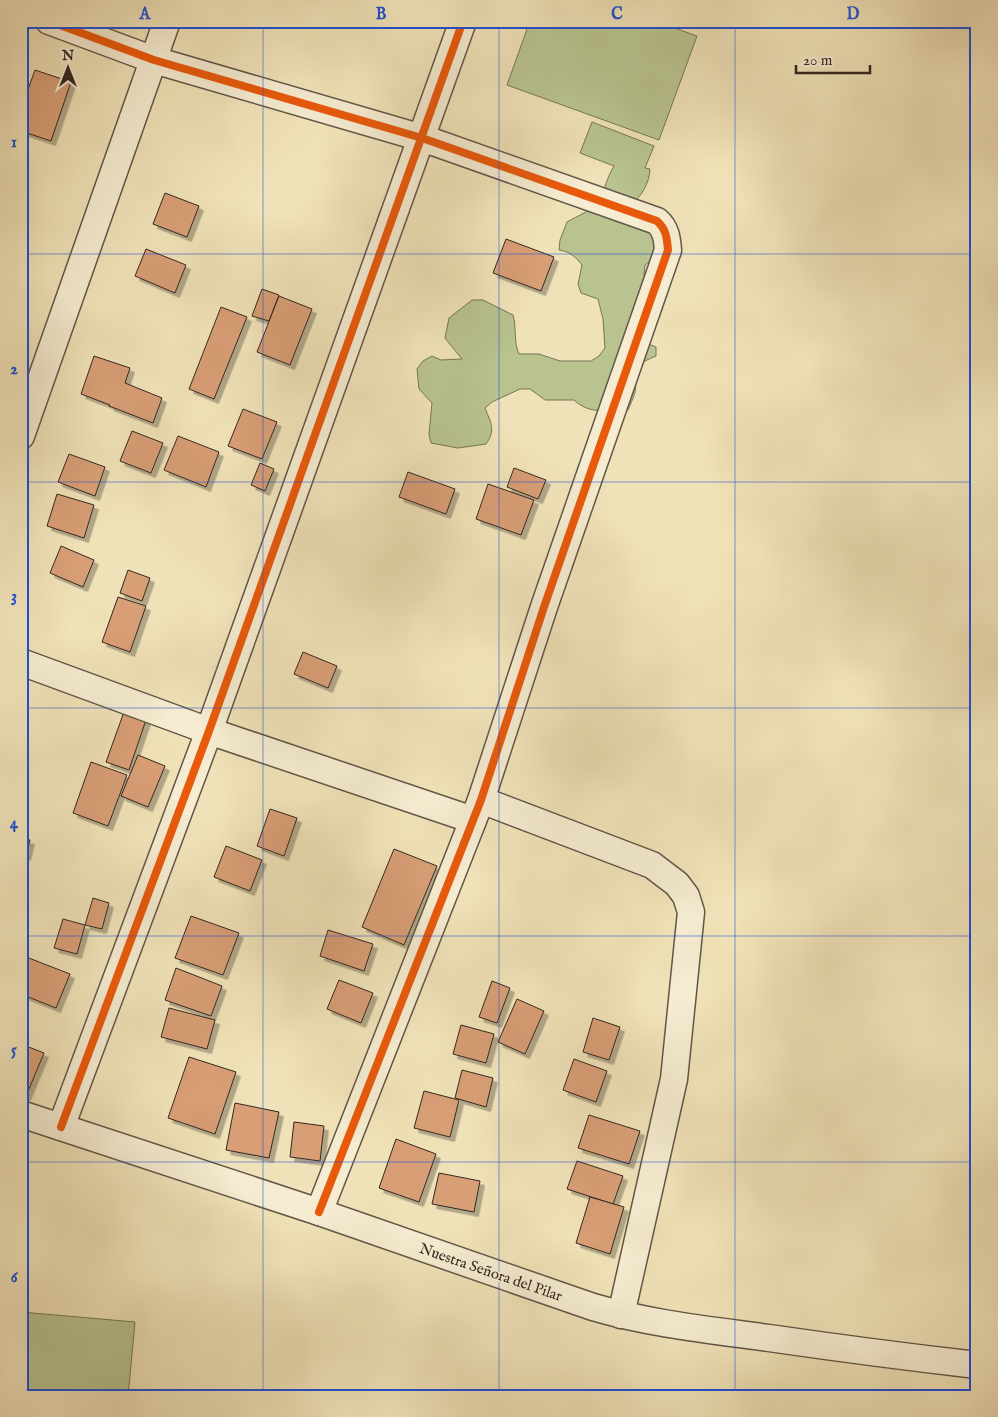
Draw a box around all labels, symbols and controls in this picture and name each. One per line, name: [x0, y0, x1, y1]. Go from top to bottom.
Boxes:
text: A: [139, 5, 152, 25]
text: B: [376, 5, 387, 25]
text: C: [611, 5, 623, 25]
text: D: [847, 5, 860, 25]
north arrow: [42, 42, 92, 92]
scale bar: [796, 42, 869, 74]
text: N: [61, 47, 74, 65]
text: 20 m: [803, 51, 833, 70]
text: 1: [11, 133, 17, 153]
text: 2: [10, 360, 18, 380]
text: 3: [11, 587, 17, 607]
text: 4: [10, 814, 19, 834]
text: 5: [11, 1041, 17, 1061]
street label: Nuestra Señora del Pilar: [417, 1239, 565, 1306]
text: 6: [11, 1268, 19, 1288]

